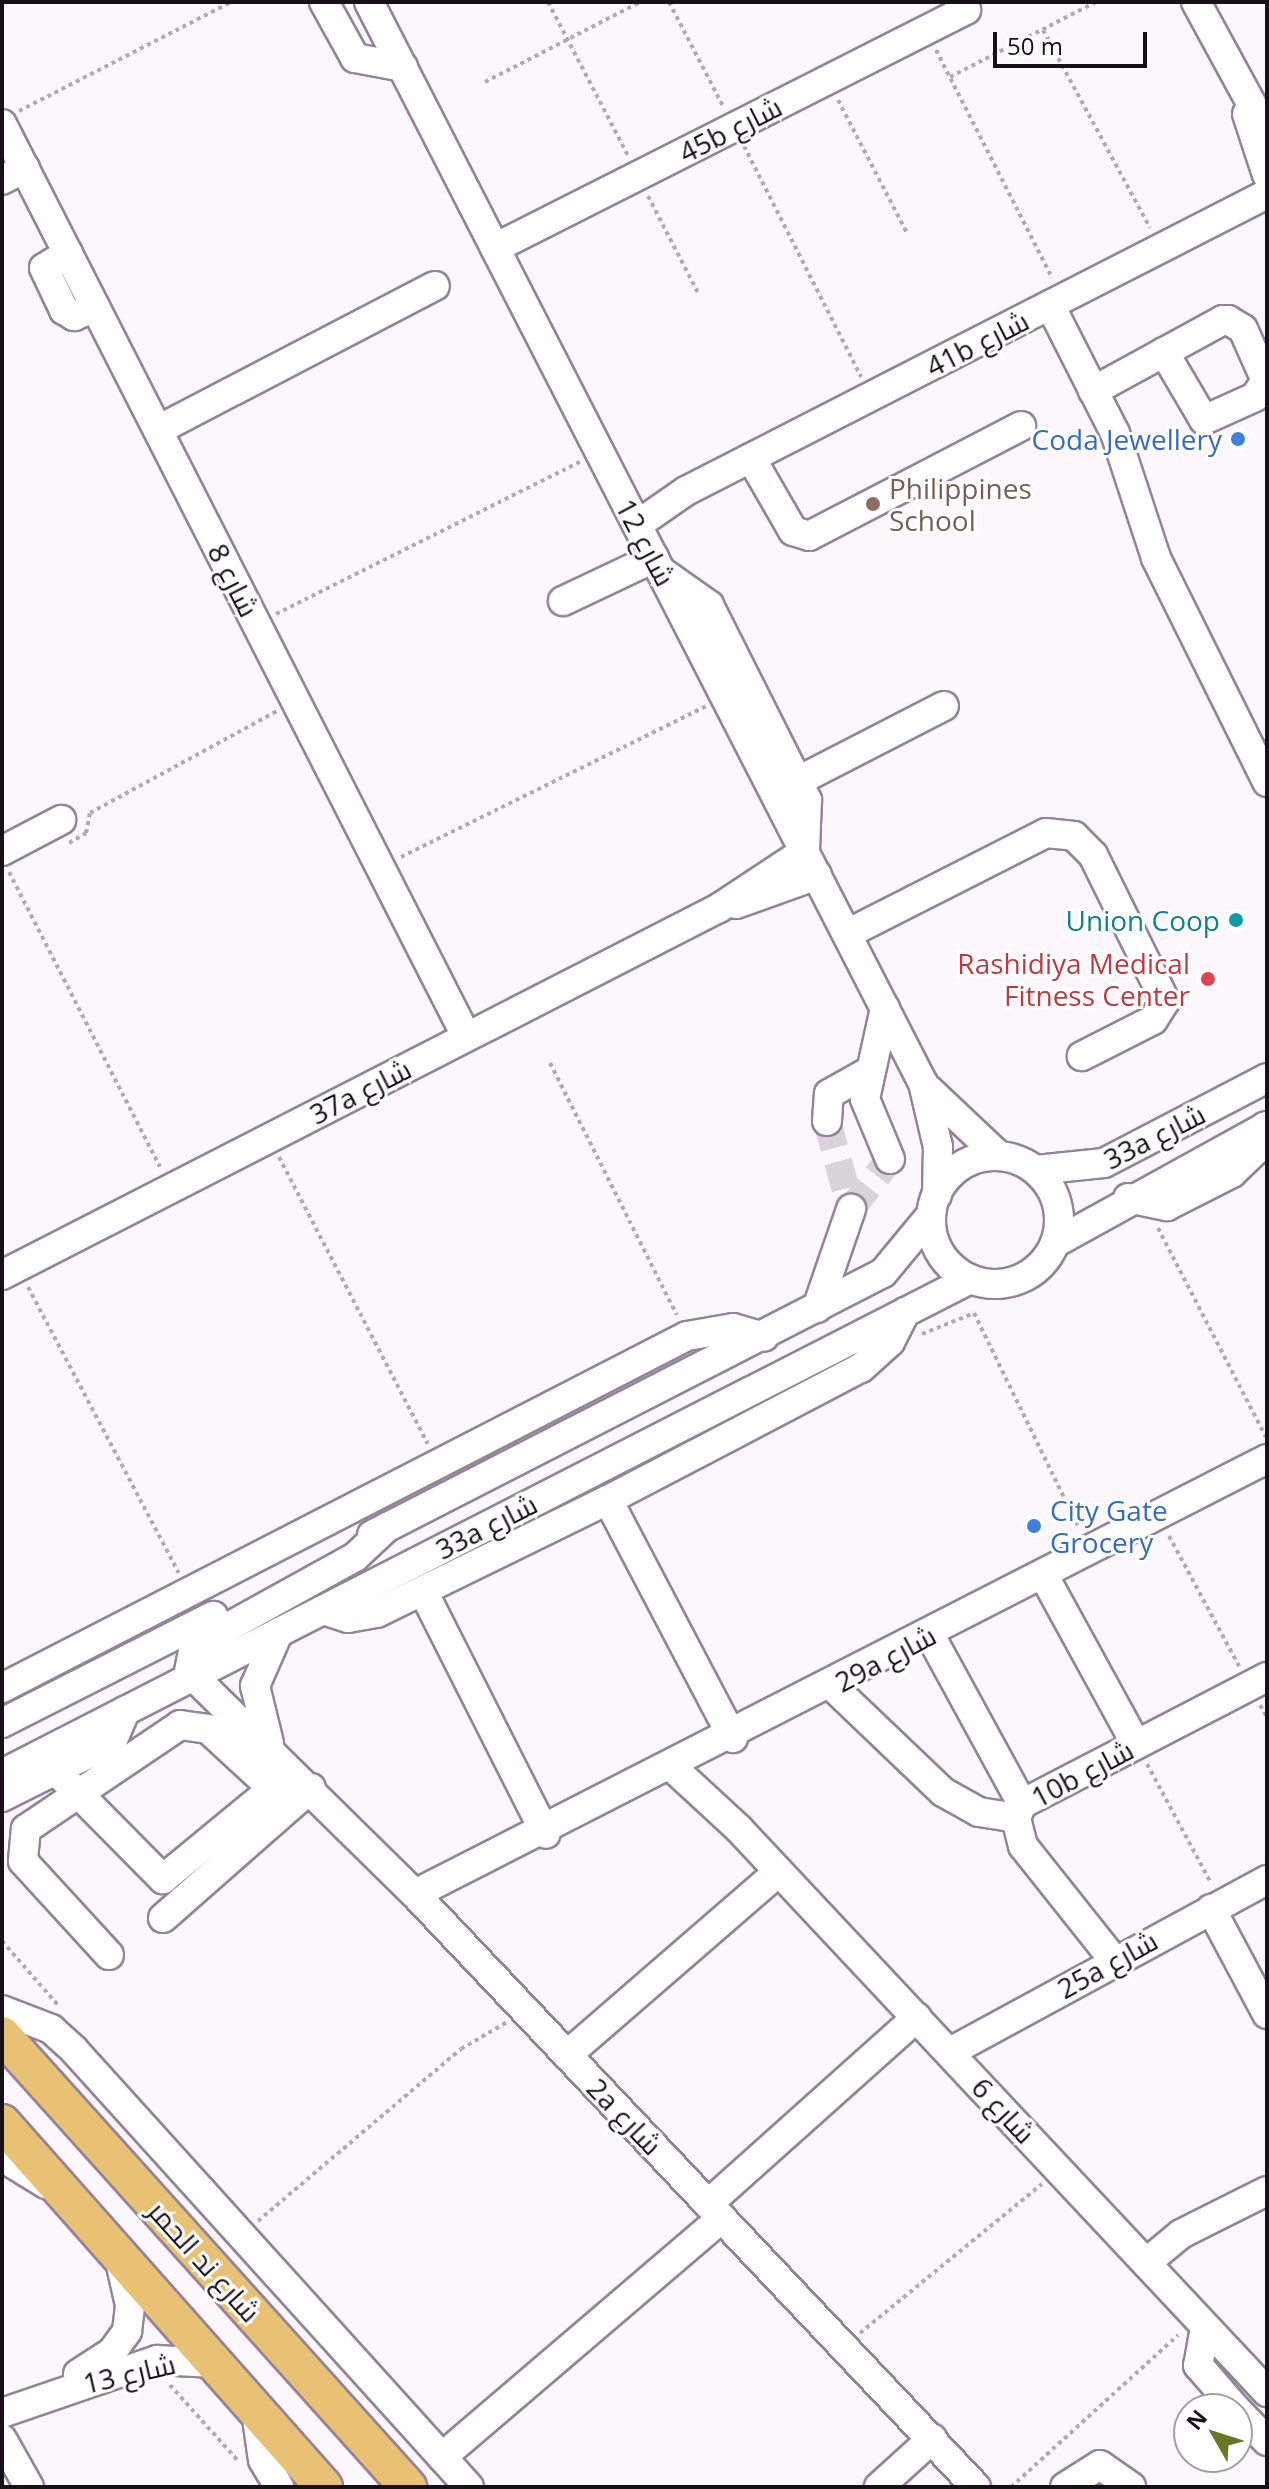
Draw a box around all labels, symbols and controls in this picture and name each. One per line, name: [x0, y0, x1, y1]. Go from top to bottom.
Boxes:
scale bar: [997, 16, 1151, 66]
text: 50 m: [1007, 29, 1063, 62]
street label: 45b شارع: [673, 89, 787, 169]
street label: 41b شارع: [920, 303, 1034, 383]
place label: Coda Jewellery: [1032, 422, 1222, 456]
marker: Coda Jewellery: [1229, 430, 1247, 448]
place label: Philippines School: [889, 471, 1032, 537]
street label: شارع 12: [609, 493, 683, 591]
marker: Philippines School: [864, 495, 882, 513]
street label: شارع 8: [201, 538, 267, 622]
place label: Union Coop: [1066, 903, 1220, 937]
marker: Union Coop: [1227, 911, 1245, 929]
place label: Rashidiya Medical Fitness Center: [957, 946, 1190, 1012]
marker: Rashidiya Medical Fitness Center: [1197, 968, 1219, 990]
street label: 37a شارع: [304, 1051, 416, 1131]
street label: 33a شارع: [1098, 1096, 1210, 1176]
street label: 33a شارع: [430, 1486, 542, 1566]
place label: City Gate Grocery: [1050, 1493, 1168, 1559]
marker: City Gate Grocery: [1025, 1517, 1043, 1535]
street label: 29a شارع: [829, 1618, 941, 1698]
street label: 10b شارع: [1025, 1732, 1139, 1814]
street label: 25a شارع: [1051, 1923, 1163, 2005]
street label: شارع 6: [965, 2070, 1043, 2150]
street label: 2a شارع: [581, 2071, 669, 2161]
street label: شارع ند الحمر: [142, 2194, 268, 2328]
street label: شارع 13: [80, 2346, 178, 2400]
north arrow: [1173, 2393, 1253, 2473]
text: N: [1179, 2403, 1213, 2436]

